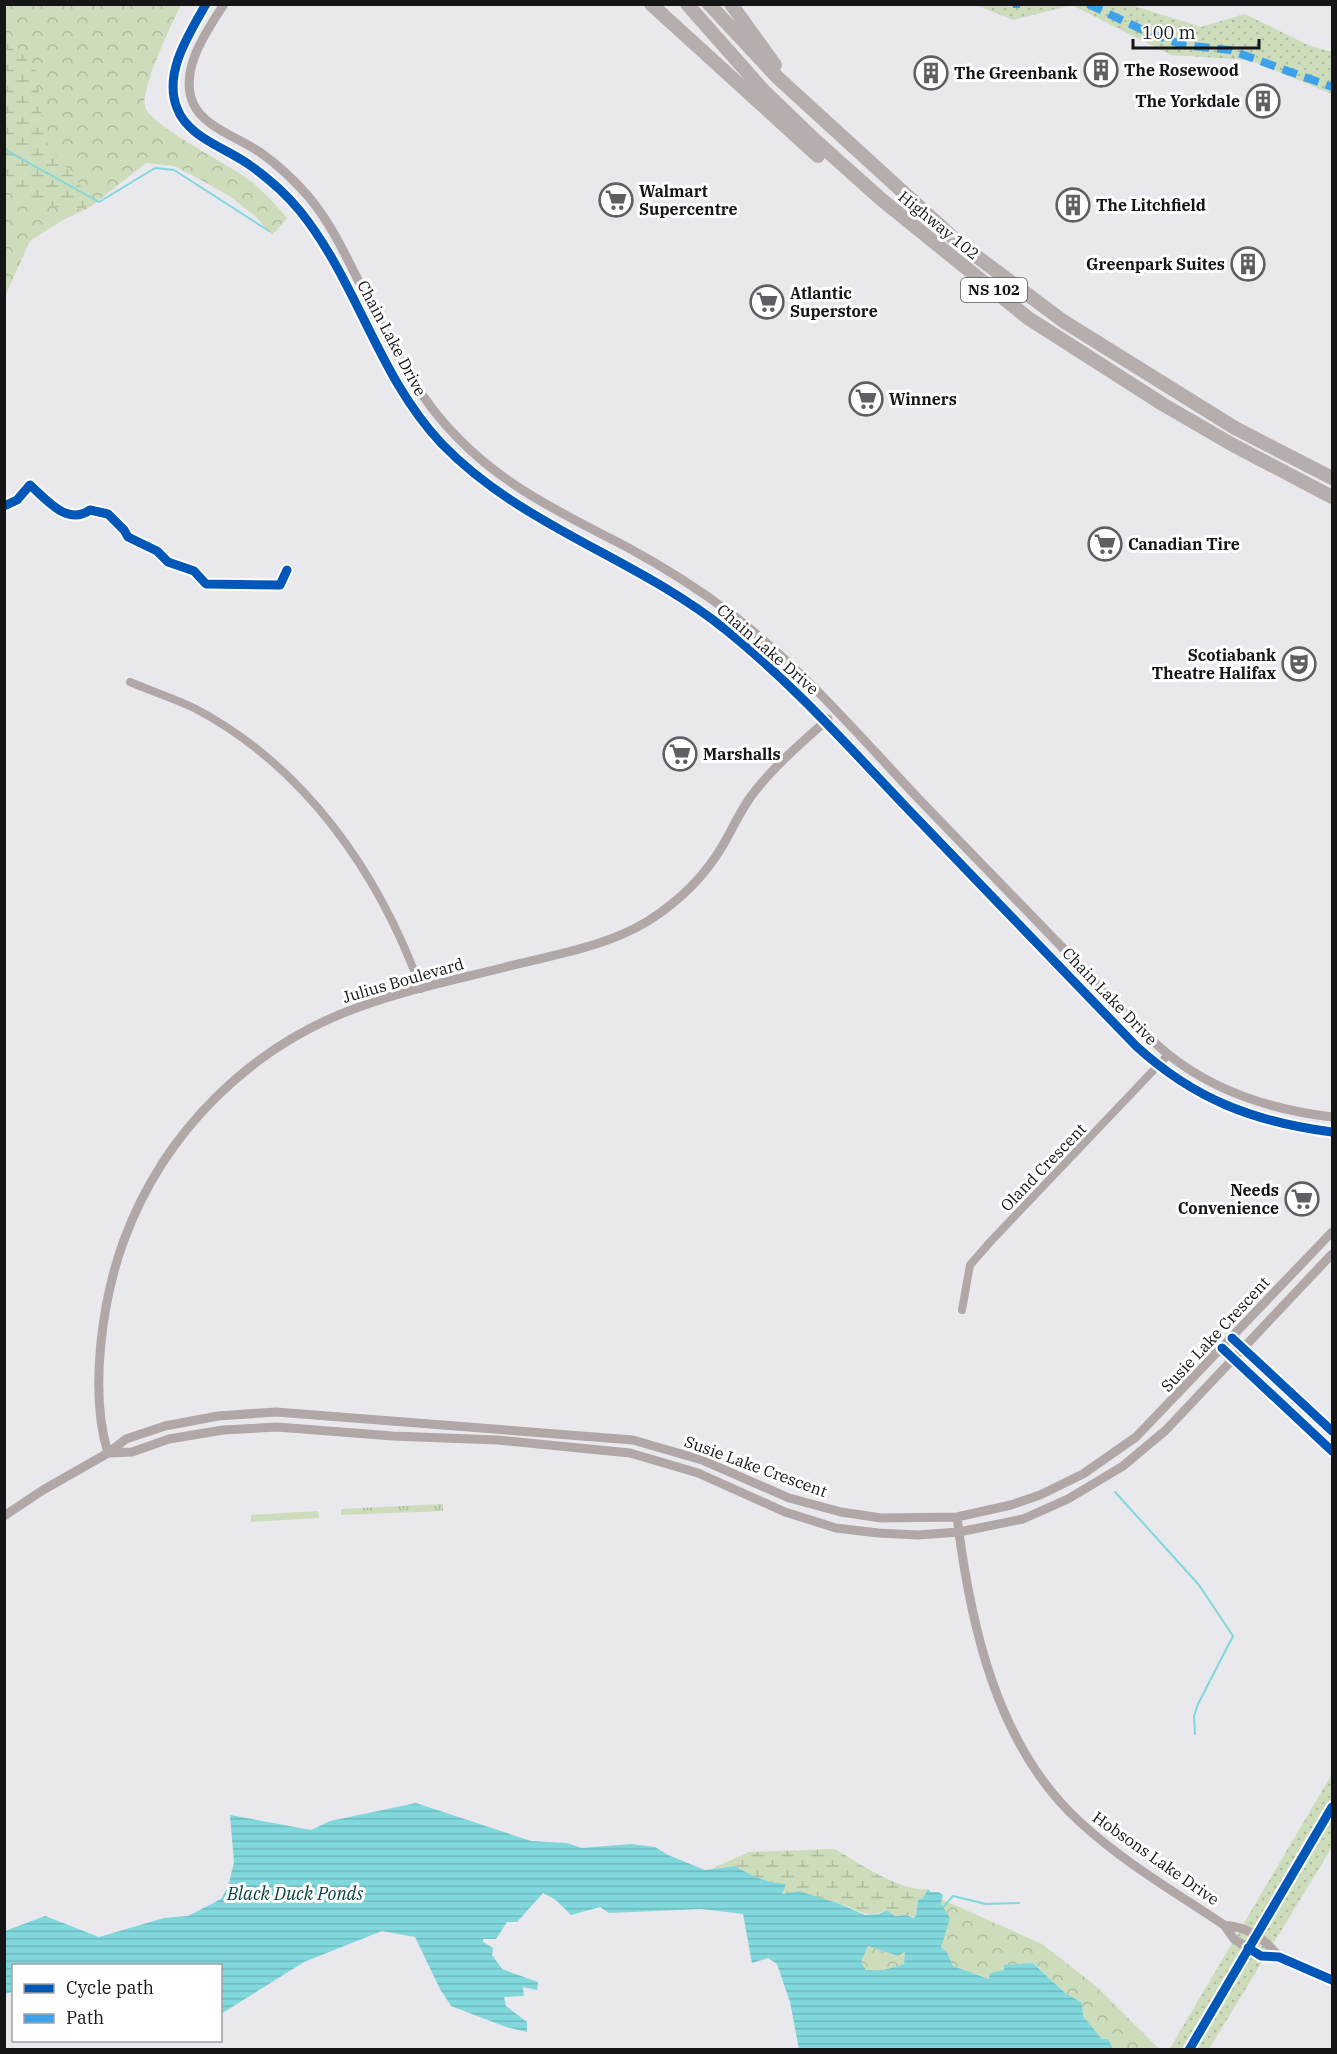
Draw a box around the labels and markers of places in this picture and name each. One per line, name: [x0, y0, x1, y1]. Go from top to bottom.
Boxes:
building icon: The Rosewood: [1083, 52, 1119, 88]
building icon: The Greenbank: [913, 55, 949, 91]
place label: The Rosewood: [1124, 60, 1239, 80]
place label: The Greenbank: [954, 63, 1078, 83]
building icon: The Yorkdale: [1245, 83, 1281, 119]
place label: The Yorkdale: [1135, 91, 1240, 111]
place label: Walmart Supercentre: [639, 181, 738, 219]
supermarket icon: Walmart Supercentre: [598, 182, 634, 218]
building icon: The Litchfield: [1055, 187, 1091, 223]
place label: The Litchfield: [1096, 195, 1206, 215]
building icon: Greenpark Suites: [1230, 246, 1266, 282]
place label: Greenpark Suites: [1086, 254, 1225, 274]
place label: Atlantic Superstore: [790, 283, 878, 321]
supermarket icon: Atlantic Superstore: [749, 284, 785, 320]
supermarket icon: Winners: [848, 381, 884, 417]
place label: Winners: [889, 389, 957, 409]
supermarket icon: Canadian Tire: [1087, 526, 1123, 562]
place label: Canadian Tire: [1128, 534, 1240, 554]
place label: Scotiabank Theatre Halifax: [1152, 645, 1277, 683]
theatre icon: Scotiabank Theatre Halifax: [1281, 646, 1317, 682]
supermarket icon: Marshalls: [662, 736, 698, 772]
place label: Marshalls: [703, 744, 781, 764]
place label: Needs Convenience: [1178, 1180, 1279, 1218]
supermarket icon: Needs Convenience: [1284, 1181, 1320, 1217]

